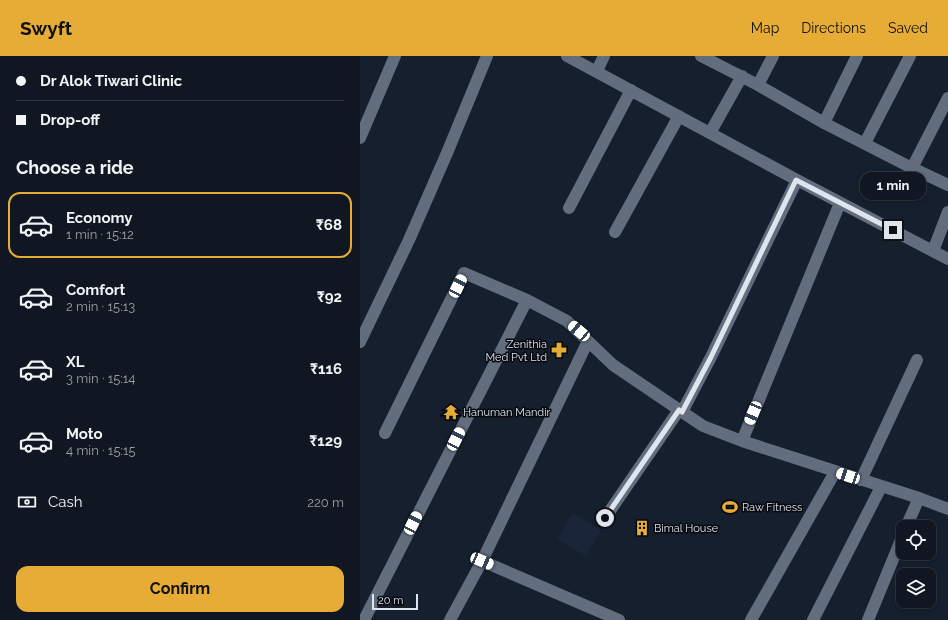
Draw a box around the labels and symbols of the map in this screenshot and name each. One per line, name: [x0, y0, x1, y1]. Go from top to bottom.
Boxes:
callout: 1 min: [860, 172, 926, 200]
route end: [884, 221, 902, 239]
car: [447, 273, 469, 299]
car: [566, 319, 592, 343]
place label: Zenithia Med Pvt Ltd: [485, 338, 547, 364]
pharmacy icon: Zenithia Med Pvt Ltd: [550, 341, 568, 359]
car: [743, 400, 763, 426]
temple icon: Hanuman Mandir: [442, 403, 460, 421]
place label: Hanuman Mandir: [463, 406, 551, 419]
car: [445, 426, 467, 452]
car: [835, 467, 861, 485]
sports icon: Raw Fitness: [721, 498, 739, 516]
place label: Raw Fitness: [742, 501, 802, 514]
route start: [596, 509, 614, 527]
car: [402, 510, 424, 536]
building icon: Bimal House: [633, 519, 651, 537]
place label: Bimal House: [654, 522, 719, 535]
car: [469, 551, 495, 571]
scale bar: [372, 592, 418, 611]

